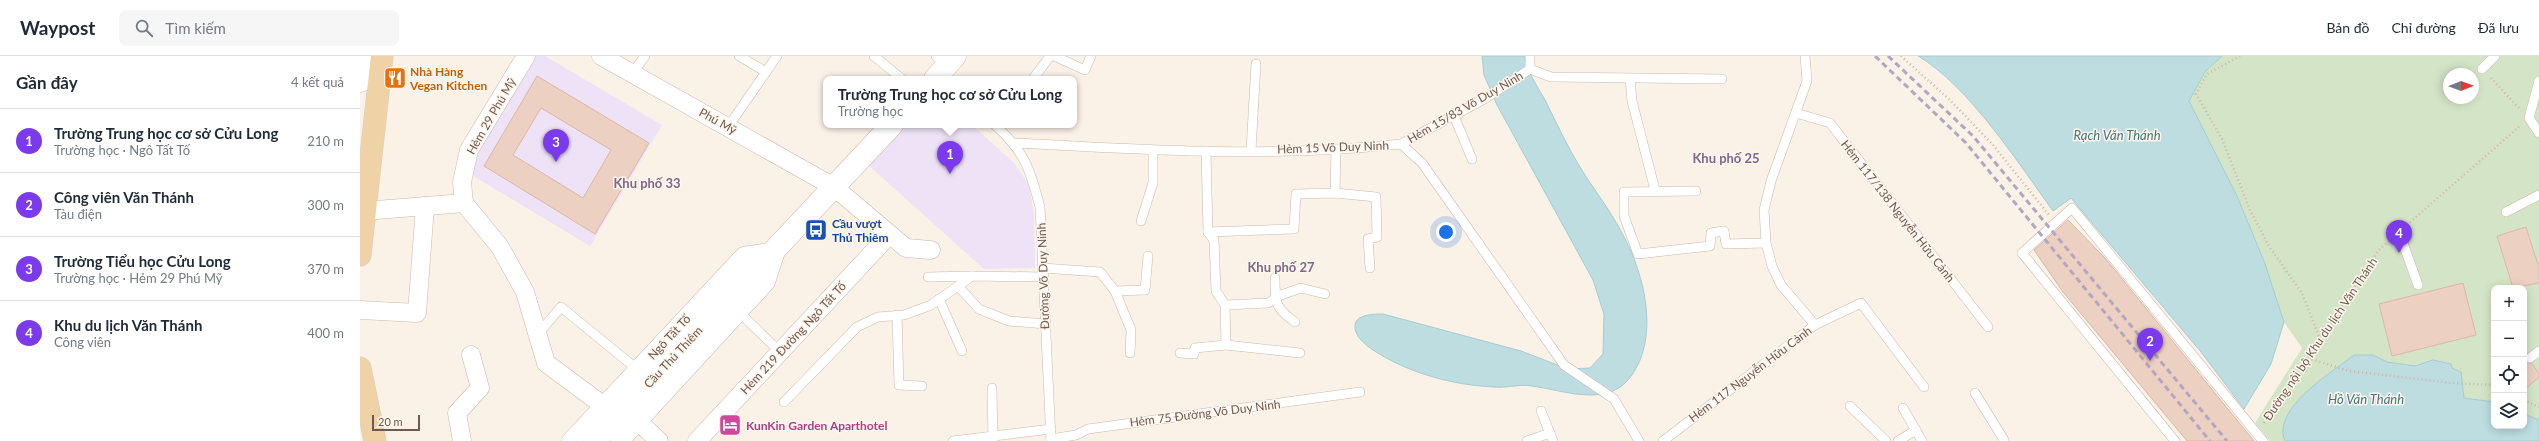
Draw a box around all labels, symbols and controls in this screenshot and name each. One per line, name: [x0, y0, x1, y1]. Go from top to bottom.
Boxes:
search box: [119, 10, 399, 46]
text: Waypost: [20, 16, 95, 39]
icon: search: [133, 17, 155, 39]
text: Tìm kiếm: [165, 19, 226, 37]
text: Bản đồ: [2326, 19, 2369, 36]
text: Chỉ đường: [2391, 19, 2456, 36]
text: Đã lưu: [2478, 19, 2519, 36]
place label: Nhà Hàng Vegan Kitchen: [409, 64, 488, 93]
restaurant icon: Nhà Hàng Vegan Kitchen: [382, 65, 408, 91]
street label: Hẻm 15/83 Võ Duy Ninh: [1404, 68, 1526, 146]
north arrow: [2443, 68, 2479, 104]
text: Gần đây: [16, 72, 78, 93]
text: 4 kết quả: [291, 74, 344, 90]
street label: Hẻm 29 Phú Mỹ: [463, 74, 519, 157]
popup: [823, 76, 1077, 128]
text: Trường Trung học cơ sở Cửu Long: [838, 85, 1062, 103]
text: Trường học: [838, 103, 903, 119]
street label: Phú Mỹ: [697, 105, 740, 138]
text: Trường Trung học cơ sở Cửu Long: [54, 124, 278, 142]
water label: Rạch Văn Thánh: [2073, 127, 2161, 143]
pin: 3: [543, 129, 569, 162]
text: 1: [25, 133, 33, 149]
text: 210 m: [307, 133, 344, 149]
street label: Hẻm 117/138 Nguyễn Hữu Cảnh: [1838, 137, 1958, 285]
street label: Hẻm 15 Võ Duy Ninh: [1277, 138, 1389, 156]
pin: 1: [937, 141, 963, 174]
text: Trường học · Ngô Tất Tố: [54, 142, 190, 158]
district label: Khu phố 25: [1692, 150, 1760, 166]
district label: Khu phố 33: [613, 175, 681, 191]
text: Công viên Văn Thánh: [54, 188, 194, 206]
text: 2: [25, 197, 33, 213]
text: 300 m: [307, 197, 344, 213]
text: Tàu điện: [54, 206, 102, 222]
place label: Cầu vượt Thủ Thiêm: [832, 216, 889, 245]
bus stop icon: Cầu vượt Thủ Thiêm: [803, 217, 829, 243]
pin: 4: [2386, 220, 2412, 253]
street label: Đường Võ Duy Ninh: [1034, 222, 1052, 330]
your location: [1436, 222, 1456, 242]
text: Trường Tiểu học Cửu Long: [54, 252, 231, 270]
street label: Đường nội bộ Khu du lịch Văn Thánh: [2260, 255, 2380, 423]
district label: Khu phố 27: [1247, 259, 1315, 275]
text: 3: [25, 261, 33, 277]
text: 370 m: [307, 261, 344, 277]
text: Trường học · Hẻm 29 Phú Mỹ: [54, 270, 223, 286]
street label: Hẻm 219 Đường Ngô Tất Tố: [737, 278, 850, 397]
map controls: [2491, 285, 2527, 429]
button: +: [2491, 285, 2527, 321]
street label: Ngô Tất Tố: [644, 311, 694, 363]
text: Khu du lịch Văn Thánh: [54, 316, 202, 334]
button: −: [2491, 321, 2527, 357]
street label: Cầu Thủ Thiêm: [640, 323, 706, 391]
street label: Hẻm 117 Nguyễn Hữu Cảnh: [1686, 323, 1814, 425]
text: 4: [25, 325, 33, 341]
text: 400 m: [307, 325, 344, 341]
pin: 2: [2137, 328, 2163, 361]
text: Công viên: [54, 334, 111, 350]
button: locate: [2491, 357, 2527, 393]
water label: Hồ Văn Thánh: [2328, 391, 2404, 407]
button: layers: [2491, 393, 2527, 429]
street label: Hẻm 75 Đường Võ Duy Ninh: [1129, 396, 1281, 430]
hotel icon: KunKin Garden Aparthotel: [717, 412, 743, 438]
scale bar: [372, 413, 420, 432]
text: 20 m: [378, 415, 403, 428]
place label: KunKin Garden Aparthotel: [746, 418, 887, 433]

